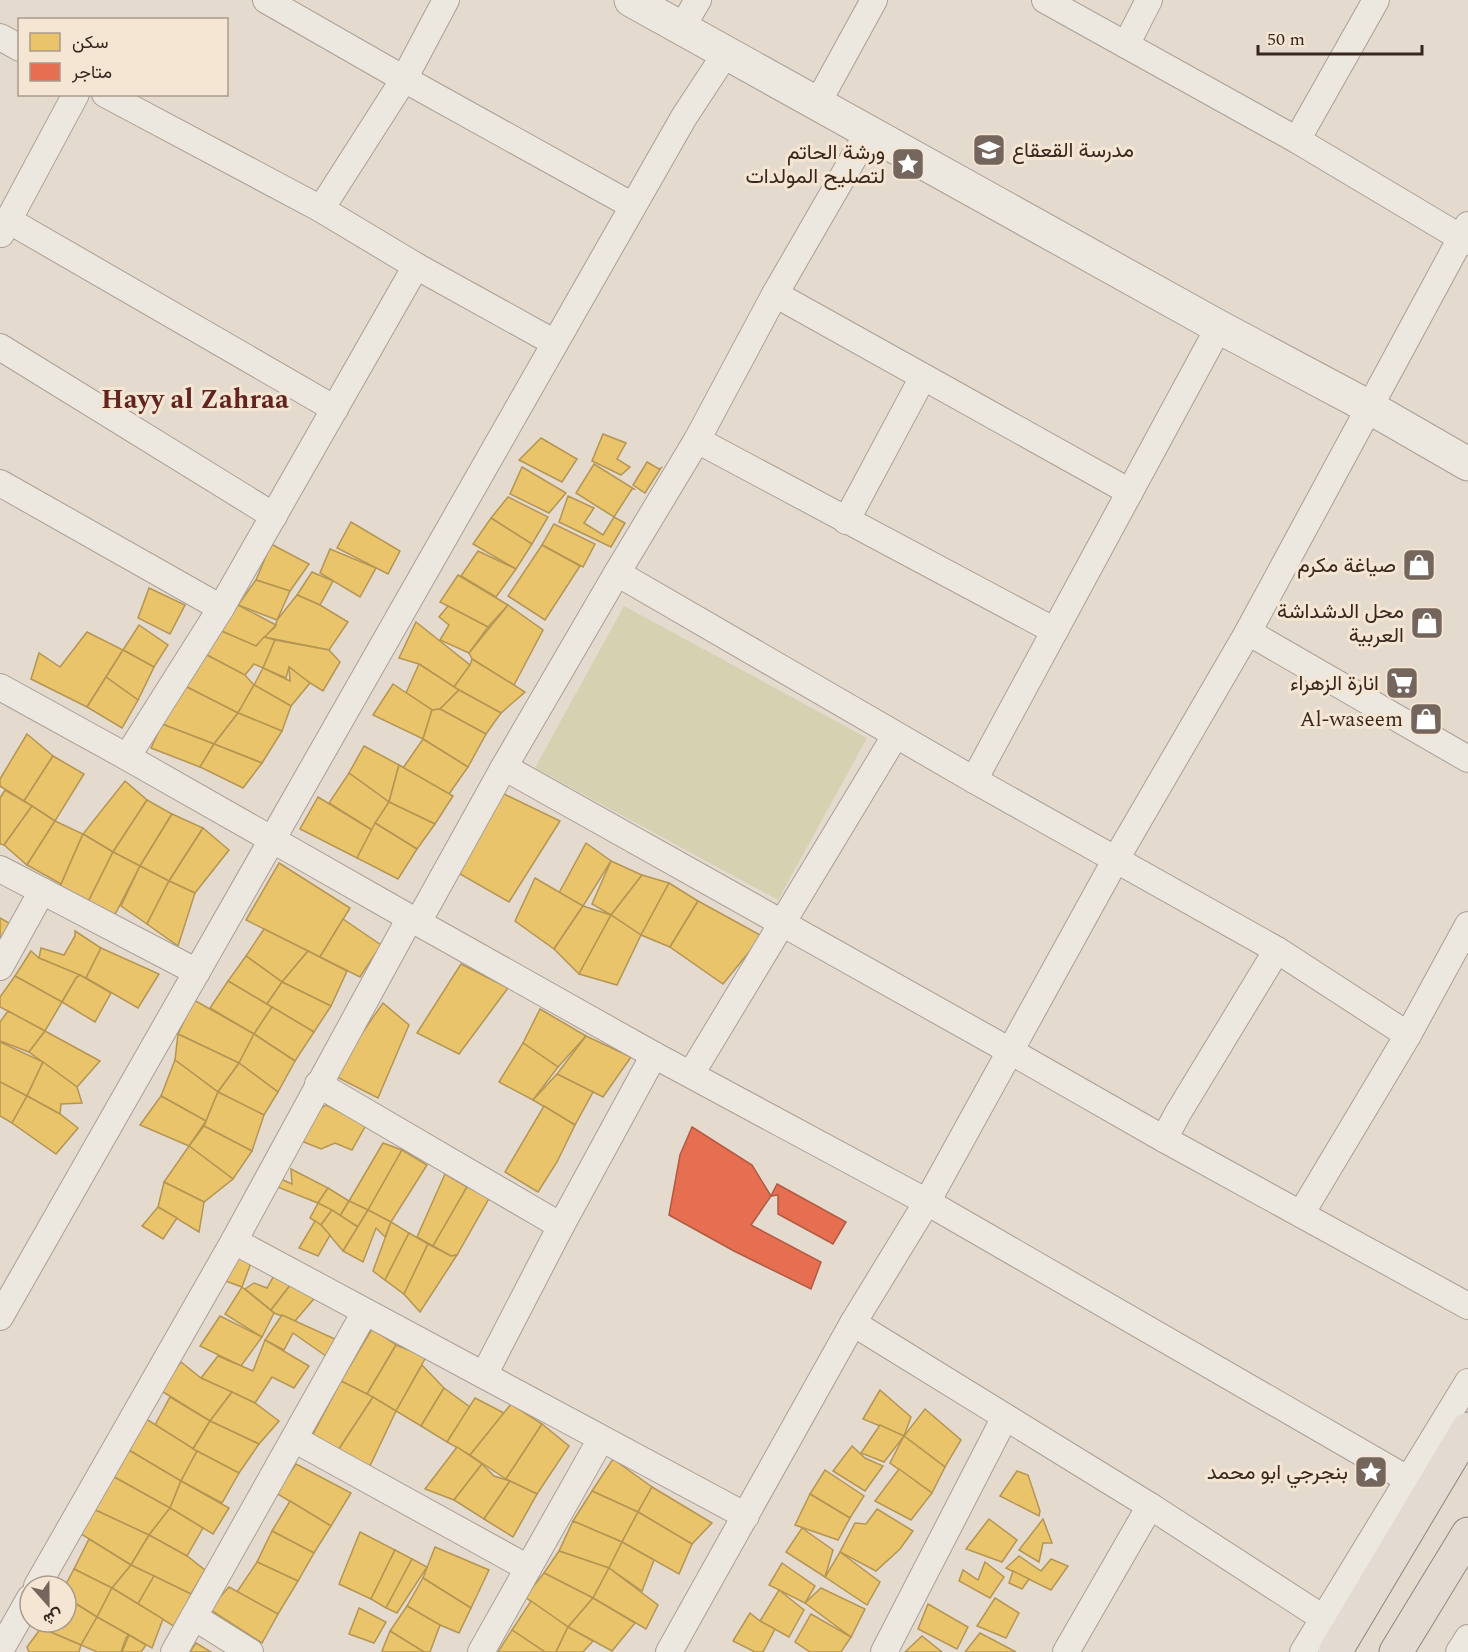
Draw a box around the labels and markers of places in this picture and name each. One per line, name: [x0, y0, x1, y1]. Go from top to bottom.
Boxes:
school or university icon: مدرسة القعقاع: [971, 132, 1007, 168]
place label: مدرسة القعقاع: [1012, 135, 1134, 167]
place label: ورشة الحاتم لتصليح المولدات: [745, 137, 885, 193]
place icon: ورشة الحاتم لتصليح المولدات: [890, 146, 926, 182]
shop icon: صياغة مكرم: [1401, 547, 1437, 583]
place label: صياغة مكرم: [1297, 550, 1396, 582]
place label: محل الدشداشة العربية: [1277, 596, 1404, 652]
shop icon: محل الدشداشة العربية: [1409, 605, 1445, 641]
supermarket icon: انارة الزهراء: [1384, 665, 1420, 701]
place label: انارة الزهراء: [1290, 668, 1379, 700]
shop icon: Al-waseem: [1408, 701, 1444, 737]
place label: Al-waseem: [1300, 704, 1403, 736]
place icon: بنجرجي ابو محمد: [1353, 1454, 1389, 1490]
place label: بنجرجي ابو محمد: [1207, 1457, 1348, 1489]

